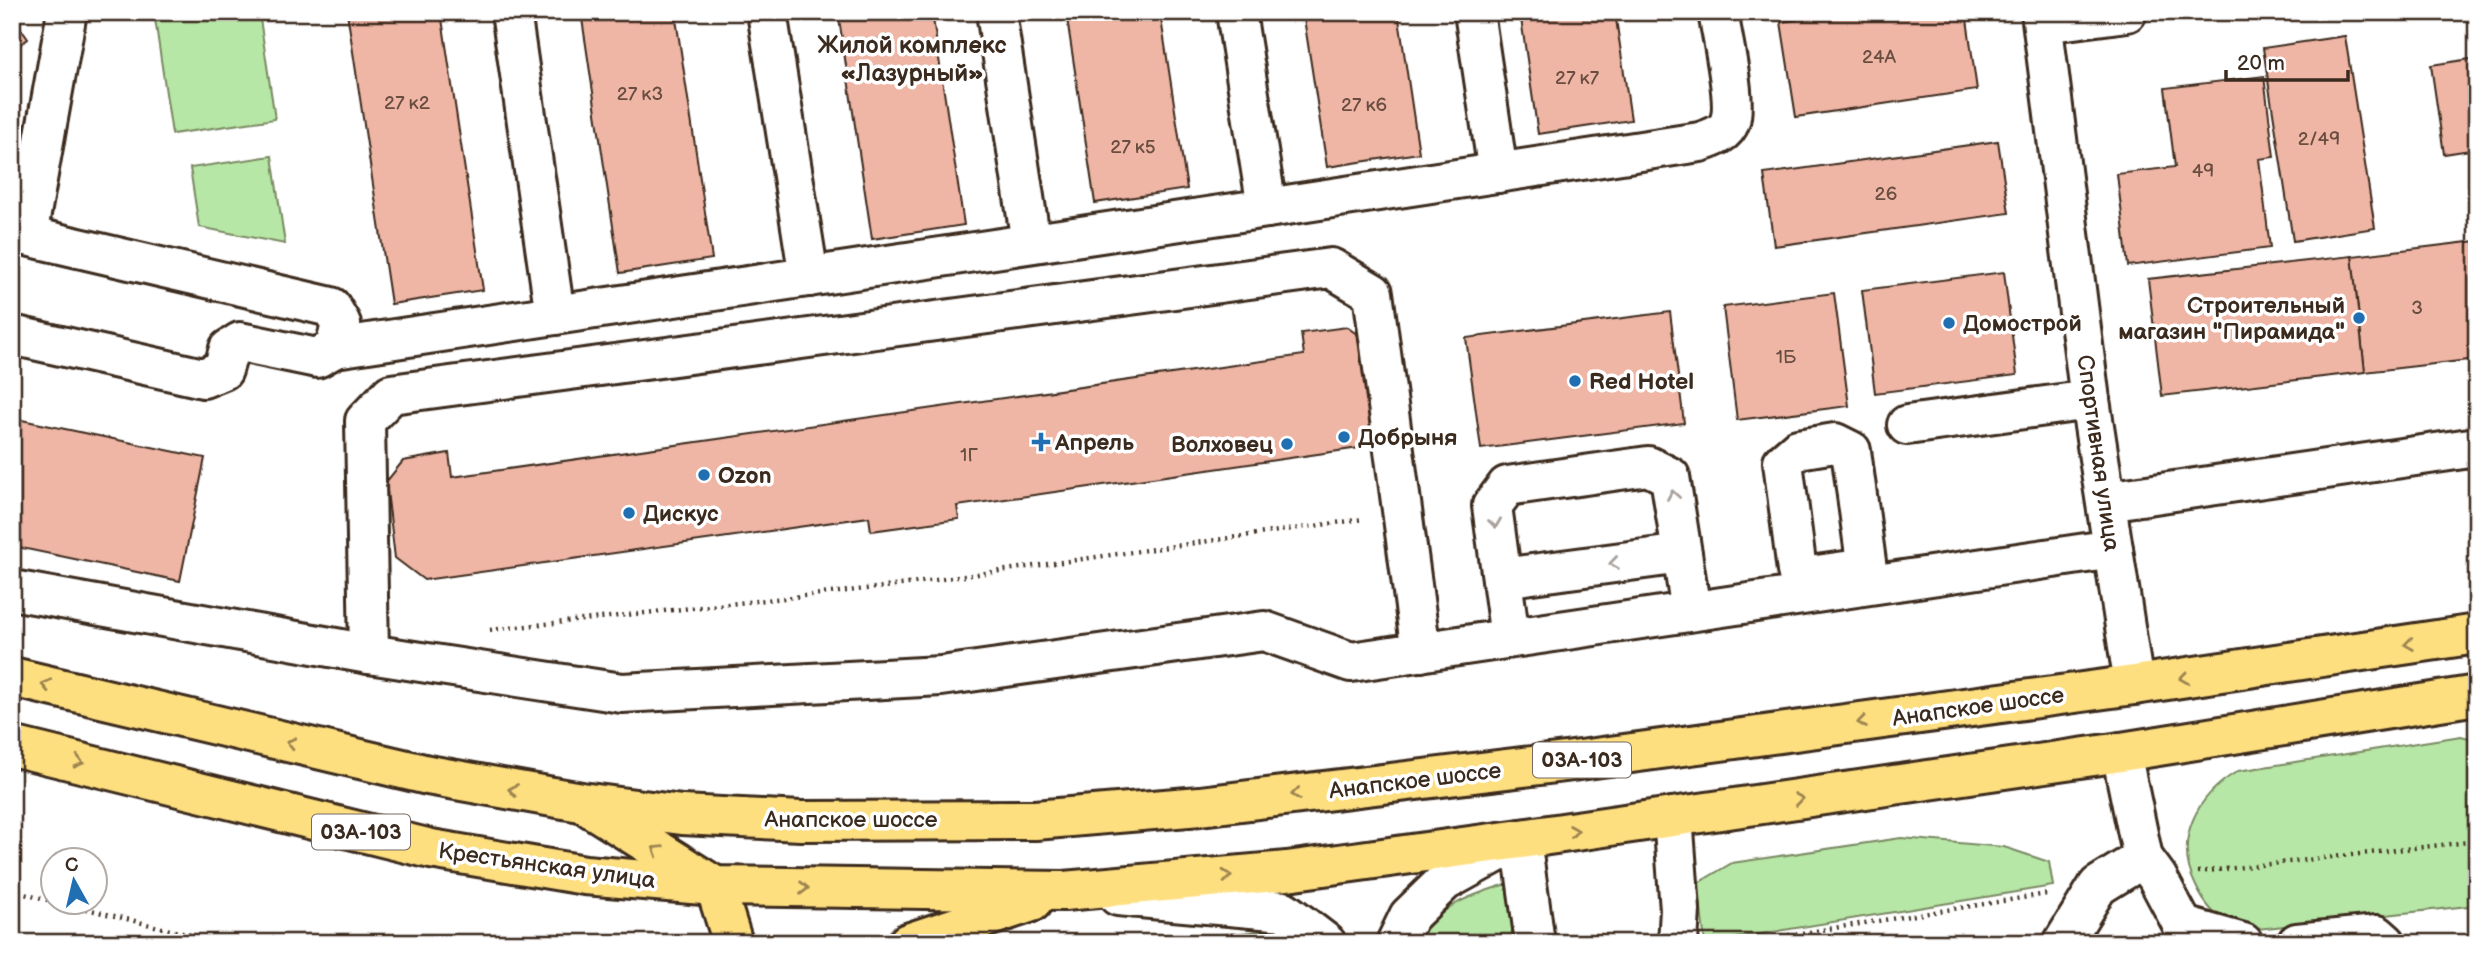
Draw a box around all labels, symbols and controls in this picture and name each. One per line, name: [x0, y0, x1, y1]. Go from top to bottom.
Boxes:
district label: Жилой комплекс «Лазурный»: [817, 31, 1007, 88]
scale bar: [2226, 38, 2349, 82]
house number: 24А: [1862, 46, 1896, 69]
text: 20 m: [2237, 51, 2285, 76]
house number: 27 к7: [1555, 67, 1600, 90]
house number: 27 к3: [617, 83, 663, 106]
house number: 27 к2: [384, 92, 431, 115]
house number: 27 к6: [1341, 94, 1387, 117]
house number: 2/49: [2298, 128, 2340, 151]
house number: 27 к5: [1110, 136, 1156, 159]
house number: 49: [2192, 160, 2214, 183]
house number: 26: [1875, 183, 1897, 206]
place label: Строительный магазин "Пирамида": [2118, 292, 2345, 346]
house number: 3: [2411, 297, 2423, 320]
place label: Домострой: [1963, 310, 2082, 338]
marker: Строительный магазин "Пирамида": [2351, 310, 2367, 326]
marker: Домострой: [1941, 315, 1957, 331]
house number: 1Б: [1776, 346, 1797, 369]
street label: Спортивная улица: [2070, 353, 2126, 554]
place label: Red Hotel: [1589, 368, 1694, 396]
marker: Red Hotel: [1567, 373, 1583, 389]
place label: Добрыня: [1358, 424, 1457, 452]
place label: Апрель: [1054, 429, 1134, 457]
marker: Добрыня: [1336, 429, 1352, 445]
place label: Волховец: [1171, 431, 1273, 459]
marker: Апрель: [1033, 434, 1049, 450]
marker: Волховец: [1279, 436, 1295, 452]
house number: 1Г: [960, 444, 978, 467]
place label: Ozon: [718, 462, 772, 490]
marker: Ozon: [696, 467, 712, 483]
one-way arrow: [1666, 489, 1681, 501]
place label: Дискус: [643, 500, 719, 528]
marker: Дискус: [621, 505, 637, 521]
one-way arrow: [1487, 518, 1502, 529]
one-way arrow: [1608, 555, 1620, 570]
one-way arrow: [2403, 637, 2415, 652]
one-way arrow: [2178, 670, 2190, 685]
one-way arrow: [40, 679, 52, 693]
street label: Анапское шоссе: [1889, 681, 2066, 733]
one-way arrow: [1856, 715, 1868, 730]
one-way arrow: [285, 737, 297, 751]
road number: 03А-103: [1533, 742, 1631, 778]
one-way arrow: [72, 754, 84, 769]
street label: Анапское шоссе: [1326, 757, 1503, 806]
one-way arrow: [507, 783, 519, 798]
one-way arrow: [1290, 787, 1302, 802]
one-way arrow: [1793, 792, 1805, 807]
street label: Анапское шоссе: [763, 806, 938, 834]
road number: 03А-103: [312, 814, 410, 850]
one-way arrow: [1568, 824, 1580, 839]
street label: Крестьянская улица: [436, 837, 658, 895]
one-way arrow: [652, 845, 665, 858]
north arrow: [38, 846, 108, 916]
text: С: [64, 853, 80, 878]
one-way arrow: [1222, 869, 1233, 884]
one-way arrow: [799, 880, 810, 896]

